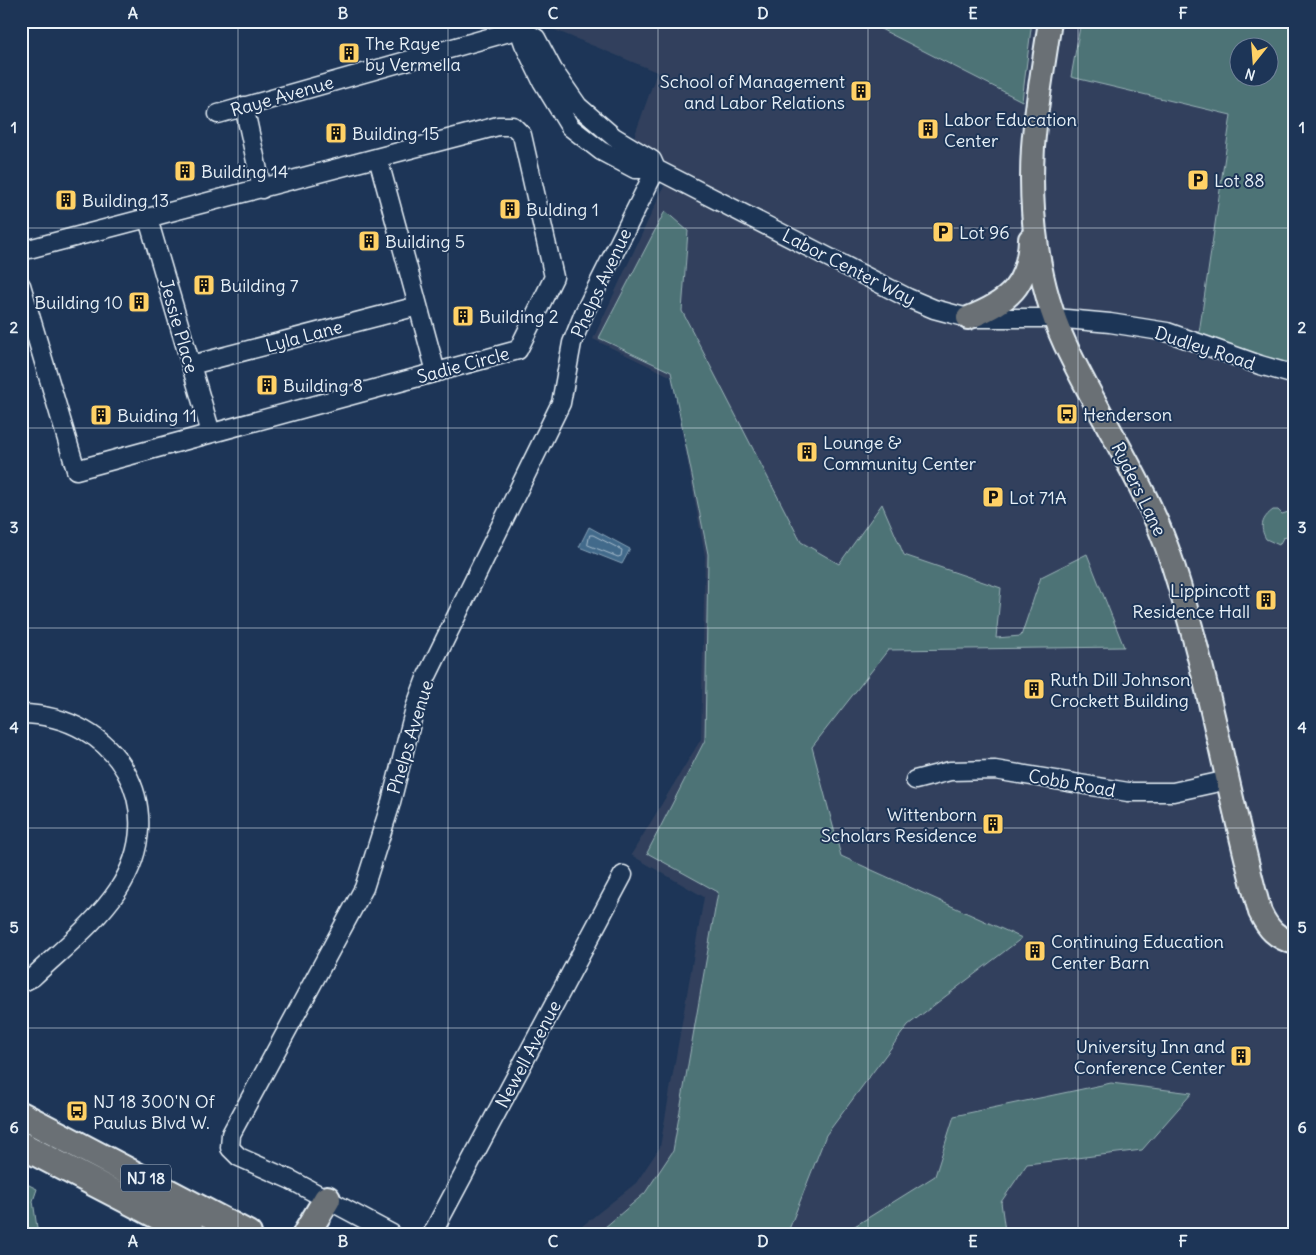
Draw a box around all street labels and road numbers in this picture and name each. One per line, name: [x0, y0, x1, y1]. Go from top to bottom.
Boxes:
street label: Raye Avenue: [228, 70, 336, 122]
street label: Labor Center Way: [779, 224, 919, 310]
street label: Phelps Avenue: [566, 225, 636, 341]
street label: Jessie Place: [155, 276, 203, 376]
street label: Lyla Lane: [263, 315, 345, 357]
street label: Dudley Road: [1152, 321, 1259, 375]
street label: Sadie Circle: [414, 342, 512, 388]
street label: Ryders Lane: [1106, 438, 1172, 540]
street label: Phelps Avenue: [382, 677, 438, 797]
street label: Cobb Road: [1027, 764, 1118, 802]
street label: Newell Avenue: [490, 996, 566, 1112]
road number: NJ 18: [121, 1164, 171, 1192]

